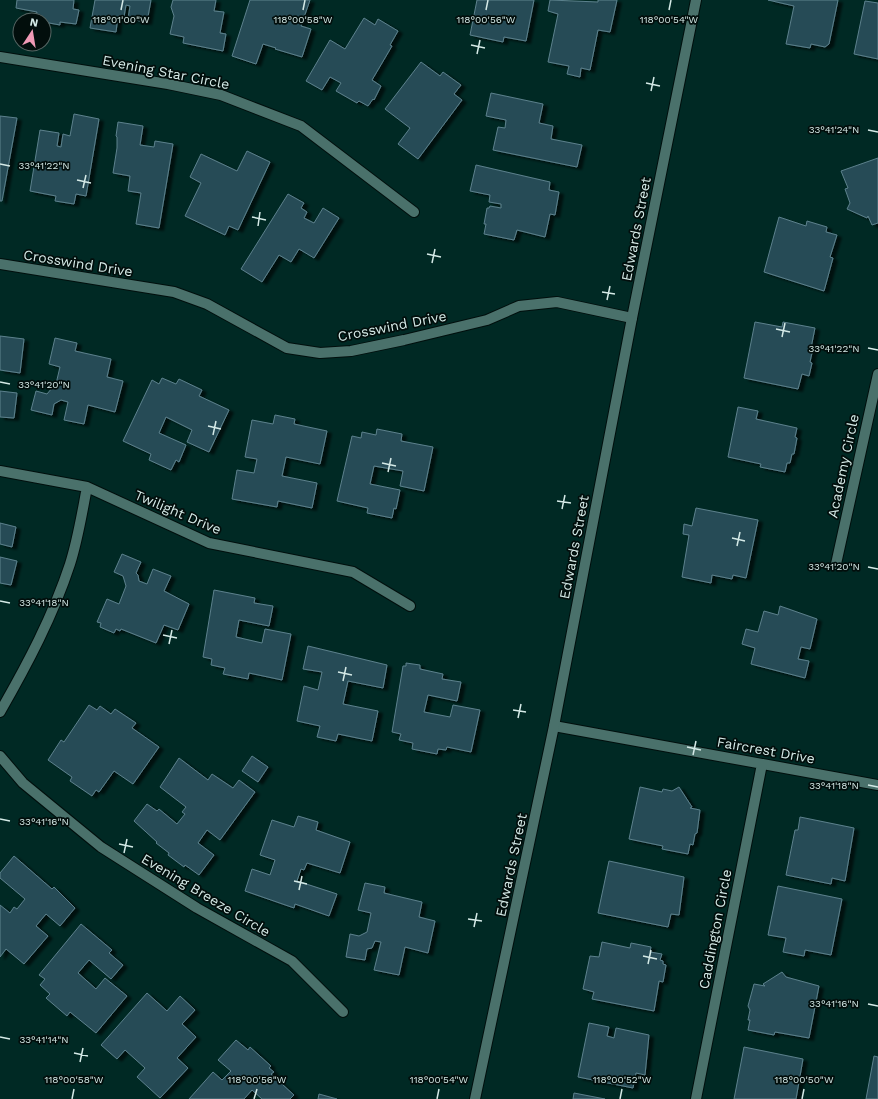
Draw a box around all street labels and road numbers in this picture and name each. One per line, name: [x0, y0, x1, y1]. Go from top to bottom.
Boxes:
street label: Evening Star Circle: [101, 52, 231, 92]
street label: Edwards Street: [618, 176, 654, 282]
street label: Crosswind Drive: [22, 246, 134, 280]
street label: Crosswind Drive: [336, 308, 448, 344]
street label: Academy Circle: [824, 413, 862, 519]
street label: Twilight Drive: [132, 487, 224, 537]
street label: Edwards Street: [556, 494, 592, 600]
street label: Faircrest Drive: [716, 734, 816, 766]
street label: Edwards Street: [492, 812, 530, 918]
street label: Evening Breeze Circle: [139, 850, 273, 940]
street label: Caddington Circle: [696, 868, 734, 990]

